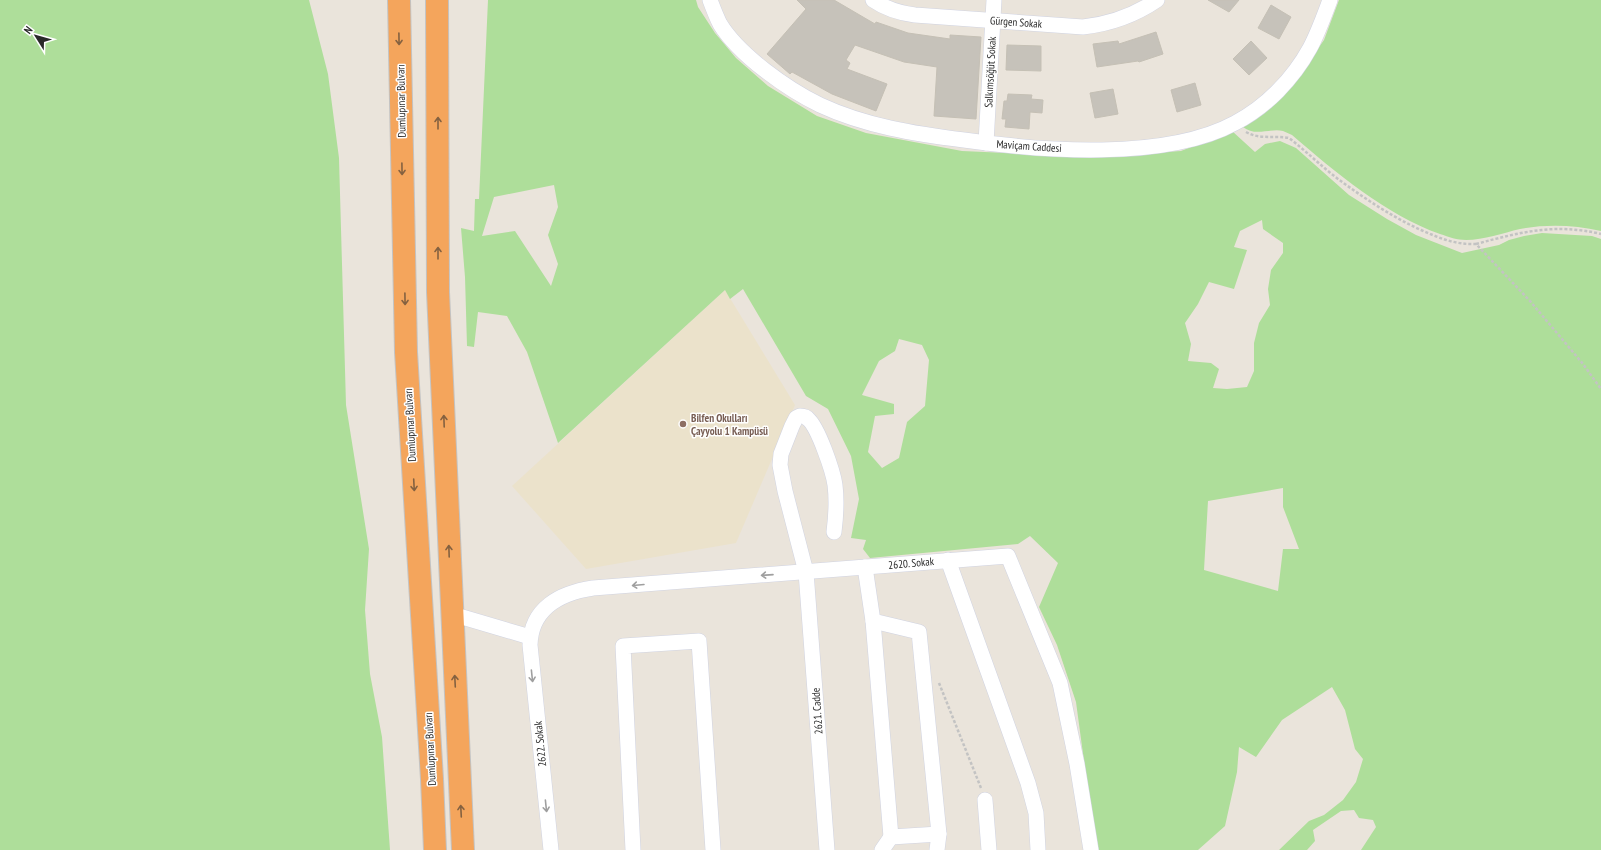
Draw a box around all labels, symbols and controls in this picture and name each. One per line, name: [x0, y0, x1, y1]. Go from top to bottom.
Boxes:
street label: Gürgen Sokak: [990, 13, 1043, 31]
north arrow: [16, 16, 56, 56]
text: N: [21, 23, 35, 37]
one-way arrow: [396, 32, 403, 45]
street label: Salkımsöğüt Sokak: [981, 35, 999, 108]
street label: Dumlupınar Bulvarı: [393, 64, 409, 138]
one-way arrow: [434, 117, 442, 130]
street label: Maviçam Caddesi: [996, 137, 1062, 155]
one-way arrow: [398, 162, 406, 175]
one-way arrow: [434, 247, 442, 260]
one-way arrow: [401, 292, 409, 305]
street label: Dumlupınar Bulvarı: [401, 388, 419, 462]
place label: Bilfen Okulları Çayyolu 1 Kampüsü: [691, 411, 768, 438]
one-way arrow: [440, 415, 447, 428]
marker: Bilfen Okulları Çayyolu 1 Kampüsü: [678, 419, 688, 429]
one-way arrow: [410, 478, 417, 491]
one-way arrow: [446, 545, 453, 558]
street label: 2620. Sokak: [888, 554, 935, 572]
one-way arrow: [761, 571, 774, 578]
one-way arrow: [632, 581, 645, 588]
one-way arrow: [529, 669, 536, 682]
one-way arrow: [451, 675, 459, 688]
street label: 2621. Cadde: [808, 687, 826, 735]
street label: Dumlupınar Bulvarı: [421, 712, 439, 786]
street label: 2622. Sokak: [531, 720, 549, 767]
one-way arrow: [542, 799, 550, 812]
one-way arrow: [457, 805, 465, 818]

